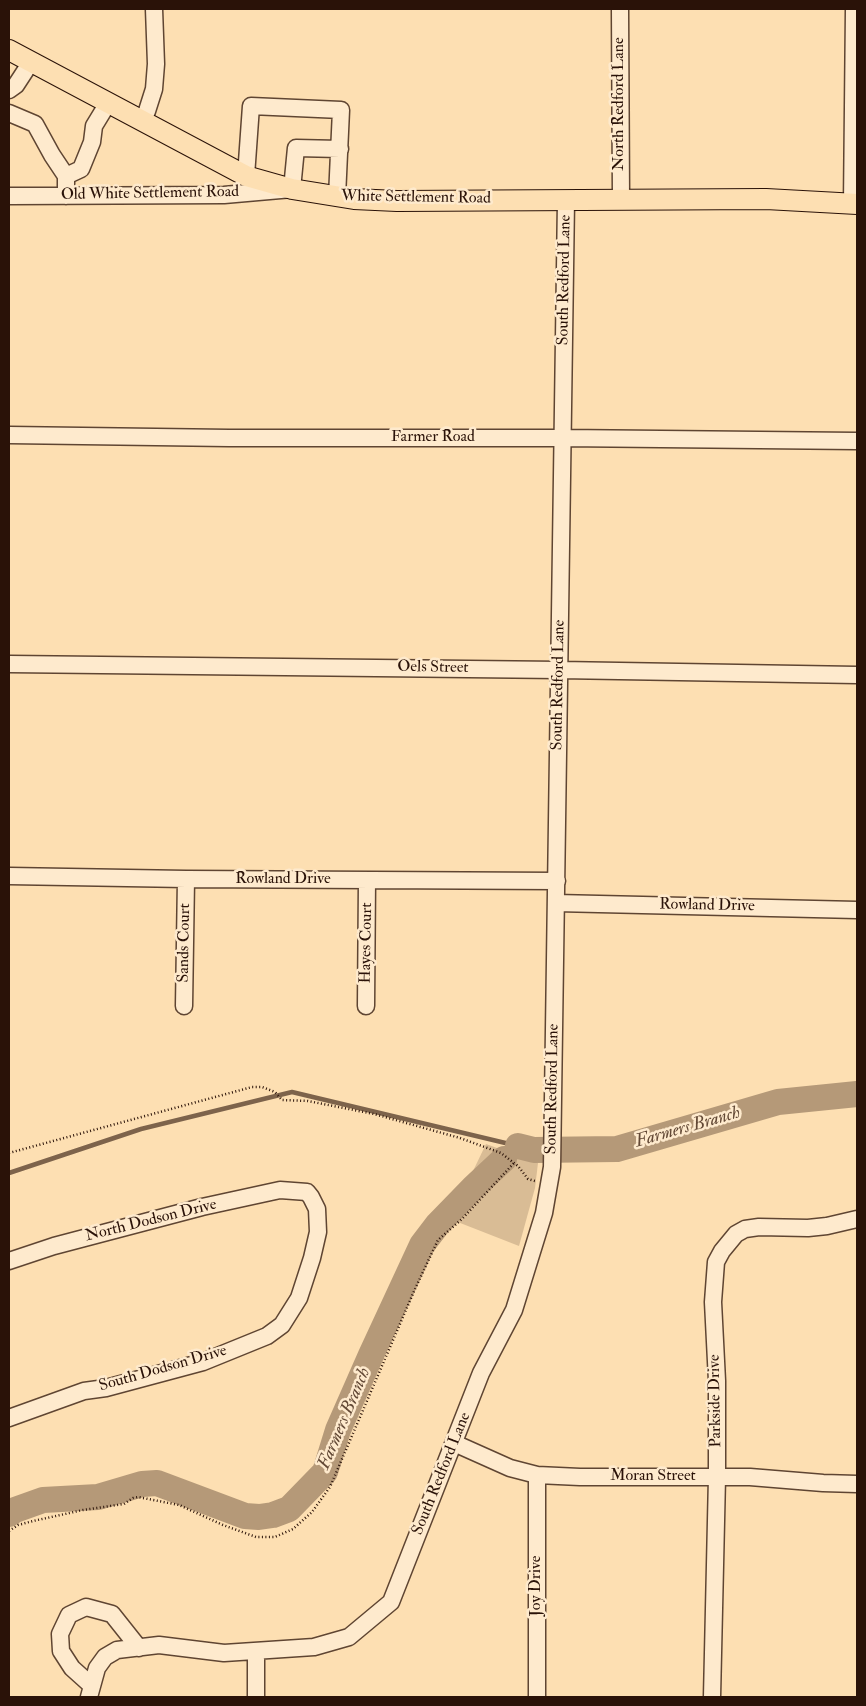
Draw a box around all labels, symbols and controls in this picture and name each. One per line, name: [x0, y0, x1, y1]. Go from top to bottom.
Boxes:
street label: North Redford Lane: [610, 37, 630, 171]
street label: Old White Settlement Road: [61, 183, 239, 205]
street label: White Settlement Road: [341, 187, 491, 209]
street label: South Redford Lane: [554, 215, 576, 345]
street label: Farmer Road: [391, 428, 475, 448]
street label: South Redford Lane: [548, 620, 570, 750]
street label: Oels Street: [397, 658, 469, 678]
street label: Rowland Drive: [235, 870, 331, 890]
street label: Rowland Drive: [659, 896, 755, 916]
street label: Hayes Court: [357, 902, 377, 984]
street label: Sands Court: [175, 903, 195, 983]
street label: South Redford Lane: [542, 1024, 564, 1154]
water label: Farmers Branch: [633, 1103, 743, 1153]
street label: North Dodson Drive: [83, 1195, 219, 1247]
street label: South Dodson Drive: [97, 1342, 229, 1396]
street label: Parkside Drive: [706, 1354, 726, 1448]
water label: Farmers Branch: [314, 1365, 376, 1473]
street label: South Redford Lane: [409, 1410, 475, 1538]
street label: Moran Street: [610, 1467, 696, 1487]
street label: Joy Drive: [527, 1556, 547, 1616]

